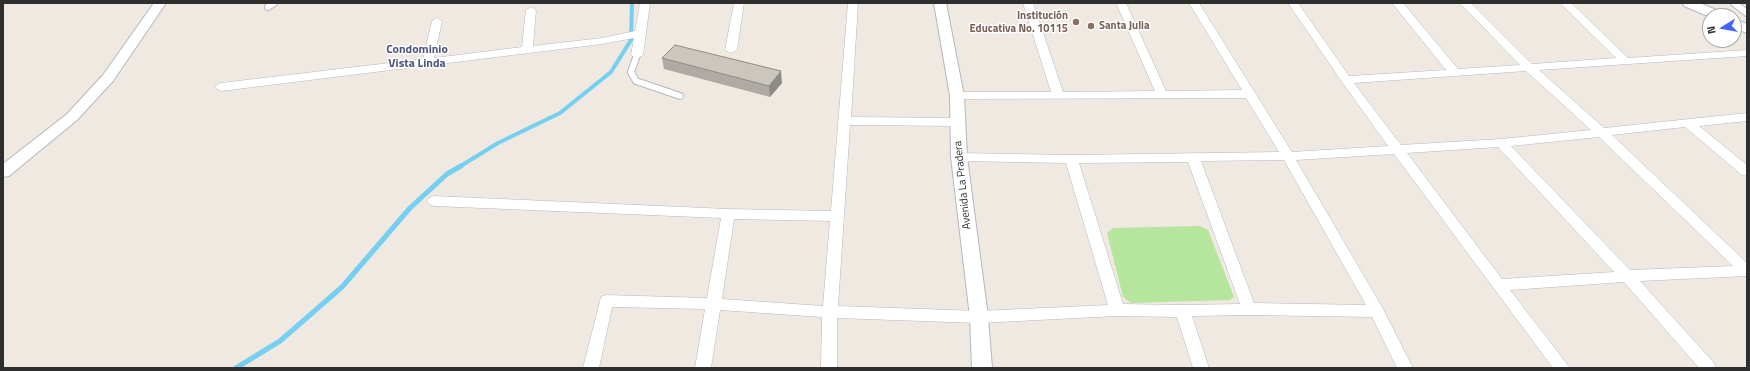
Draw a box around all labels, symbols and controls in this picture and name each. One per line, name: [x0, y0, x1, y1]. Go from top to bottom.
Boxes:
north arrow: [1702, 8, 1742, 48]
place label: Institución Educativa No. 10115: [970, 9, 1068, 35]
marker: Institución Educativa No. 10115: [1071, 17, 1081, 27]
place label: Santa Julia: [1099, 19, 1150, 33]
marker: Santa Julia: [1086, 21, 1096, 31]
text: N: [1703, 25, 1720, 35]
district label: Condominio Vista Linda: [386, 43, 448, 71]
street label: Avenida La Pradera: [952, 140, 974, 230]

